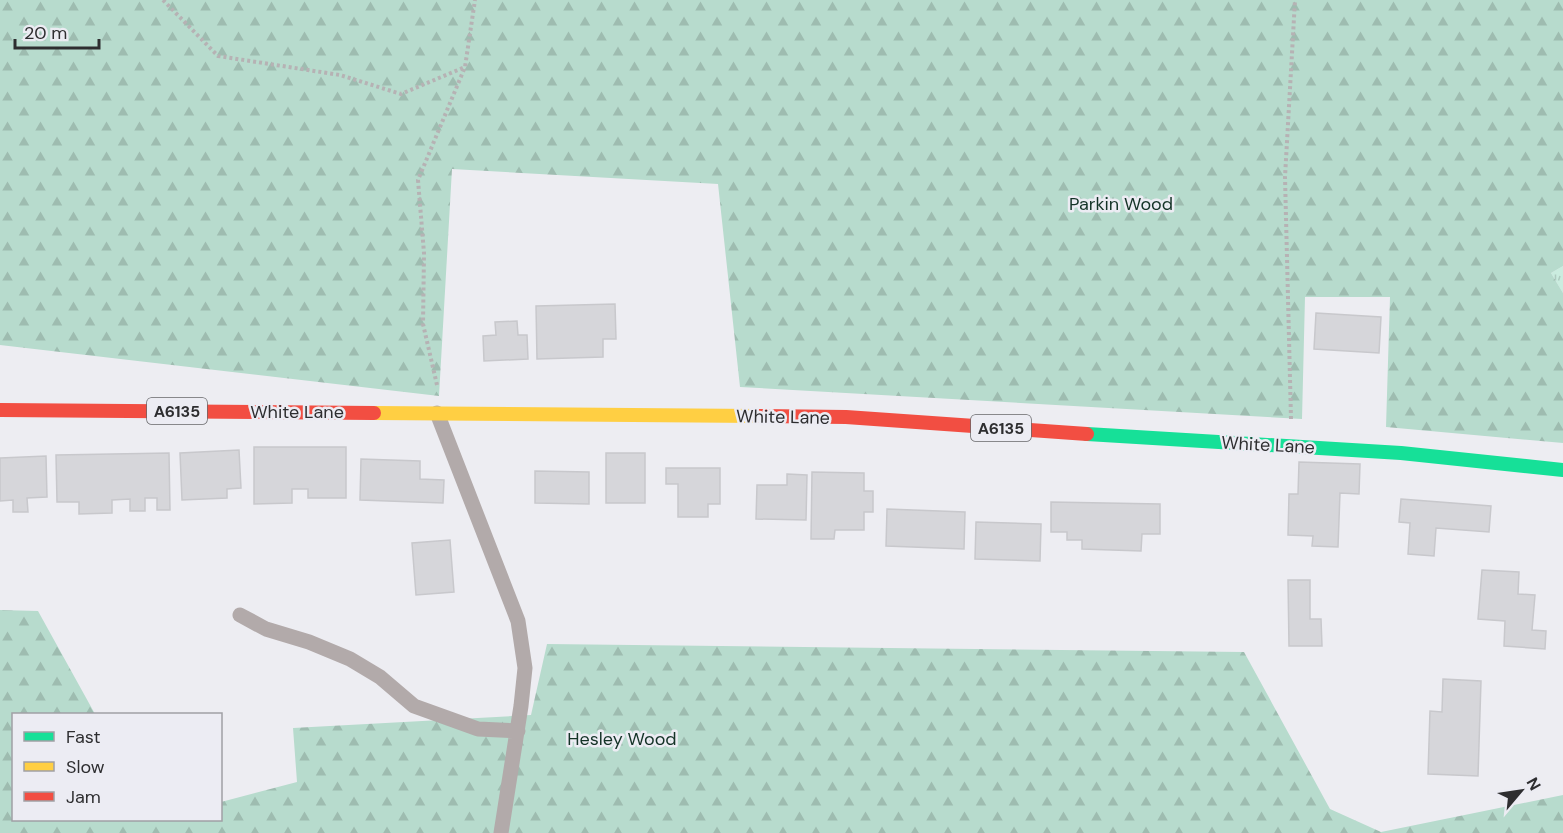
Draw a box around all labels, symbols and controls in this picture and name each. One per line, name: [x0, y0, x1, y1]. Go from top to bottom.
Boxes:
scale bar: [15, 12, 99, 50]
text: 20 m: [24, 21, 67, 45]
park label: Parkin Wood: [1069, 192, 1173, 216]
road number: A6135: [147, 398, 207, 424]
street label: White Lane: [250, 400, 344, 424]
street label: White Lane: [736, 404, 830, 430]
road number: A6135: [971, 415, 1031, 441]
street label: White Lane: [1221, 431, 1315, 459]
legend: [12, 713, 222, 821]
text: Fast: [66, 725, 101, 749]
park label: Hesley Wood: [567, 727, 677, 751]
text: Slow: [66, 755, 105, 779]
north arrow: [1491, 761, 1551, 821]
text: N: [1522, 774, 1546, 794]
text: Jam: [66, 785, 101, 809]

